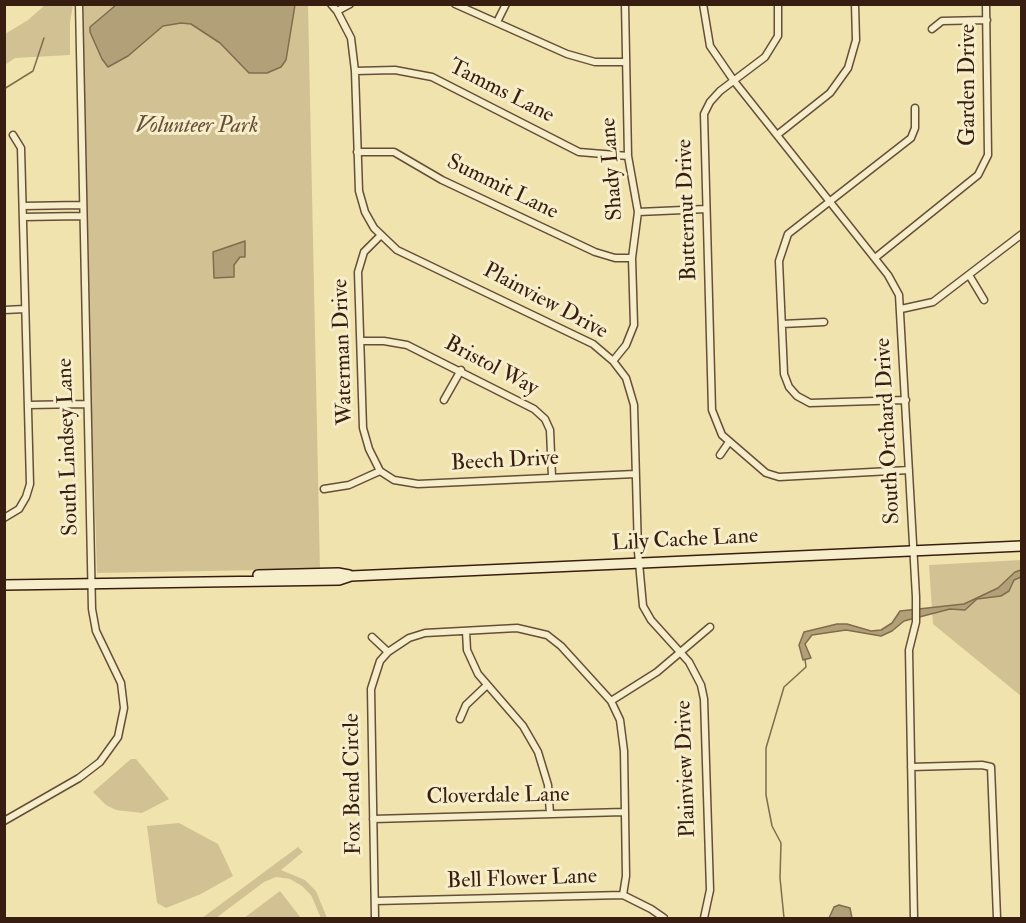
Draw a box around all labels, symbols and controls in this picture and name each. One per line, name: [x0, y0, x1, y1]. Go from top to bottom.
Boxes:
street label: Garden Drive: [956, 24, 982, 146]
street label: Tamms Lane: [444, 54, 558, 130]
park label: Volunteer Park: [136, 114, 258, 140]
street label: Shady Lane: [596, 116, 630, 222]
street label: Butternut Drive: [672, 139, 704, 281]
street label: Summit Lane: [442, 150, 562, 226]
street label: Plainview Drive: [478, 258, 612, 346]
street label: Waterman Drive: [328, 278, 360, 426]
street label: Bristol Way: [439, 331, 543, 403]
street label: South Orchard Drive: [871, 337, 907, 525]
street label: South Lindsey Lane: [53, 358, 85, 536]
street label: Beech Drive: [450, 446, 560, 478]
street label: Lily Cache Lane: [611, 524, 759, 558]
street label: Plainview Drive: [671, 700, 703, 838]
street label: Fox Bend Circle: [340, 713, 368, 855]
street label: Cloverdale Lane: [426, 783, 570, 811]
street label: Bell Flower Lane: [446, 864, 598, 896]

